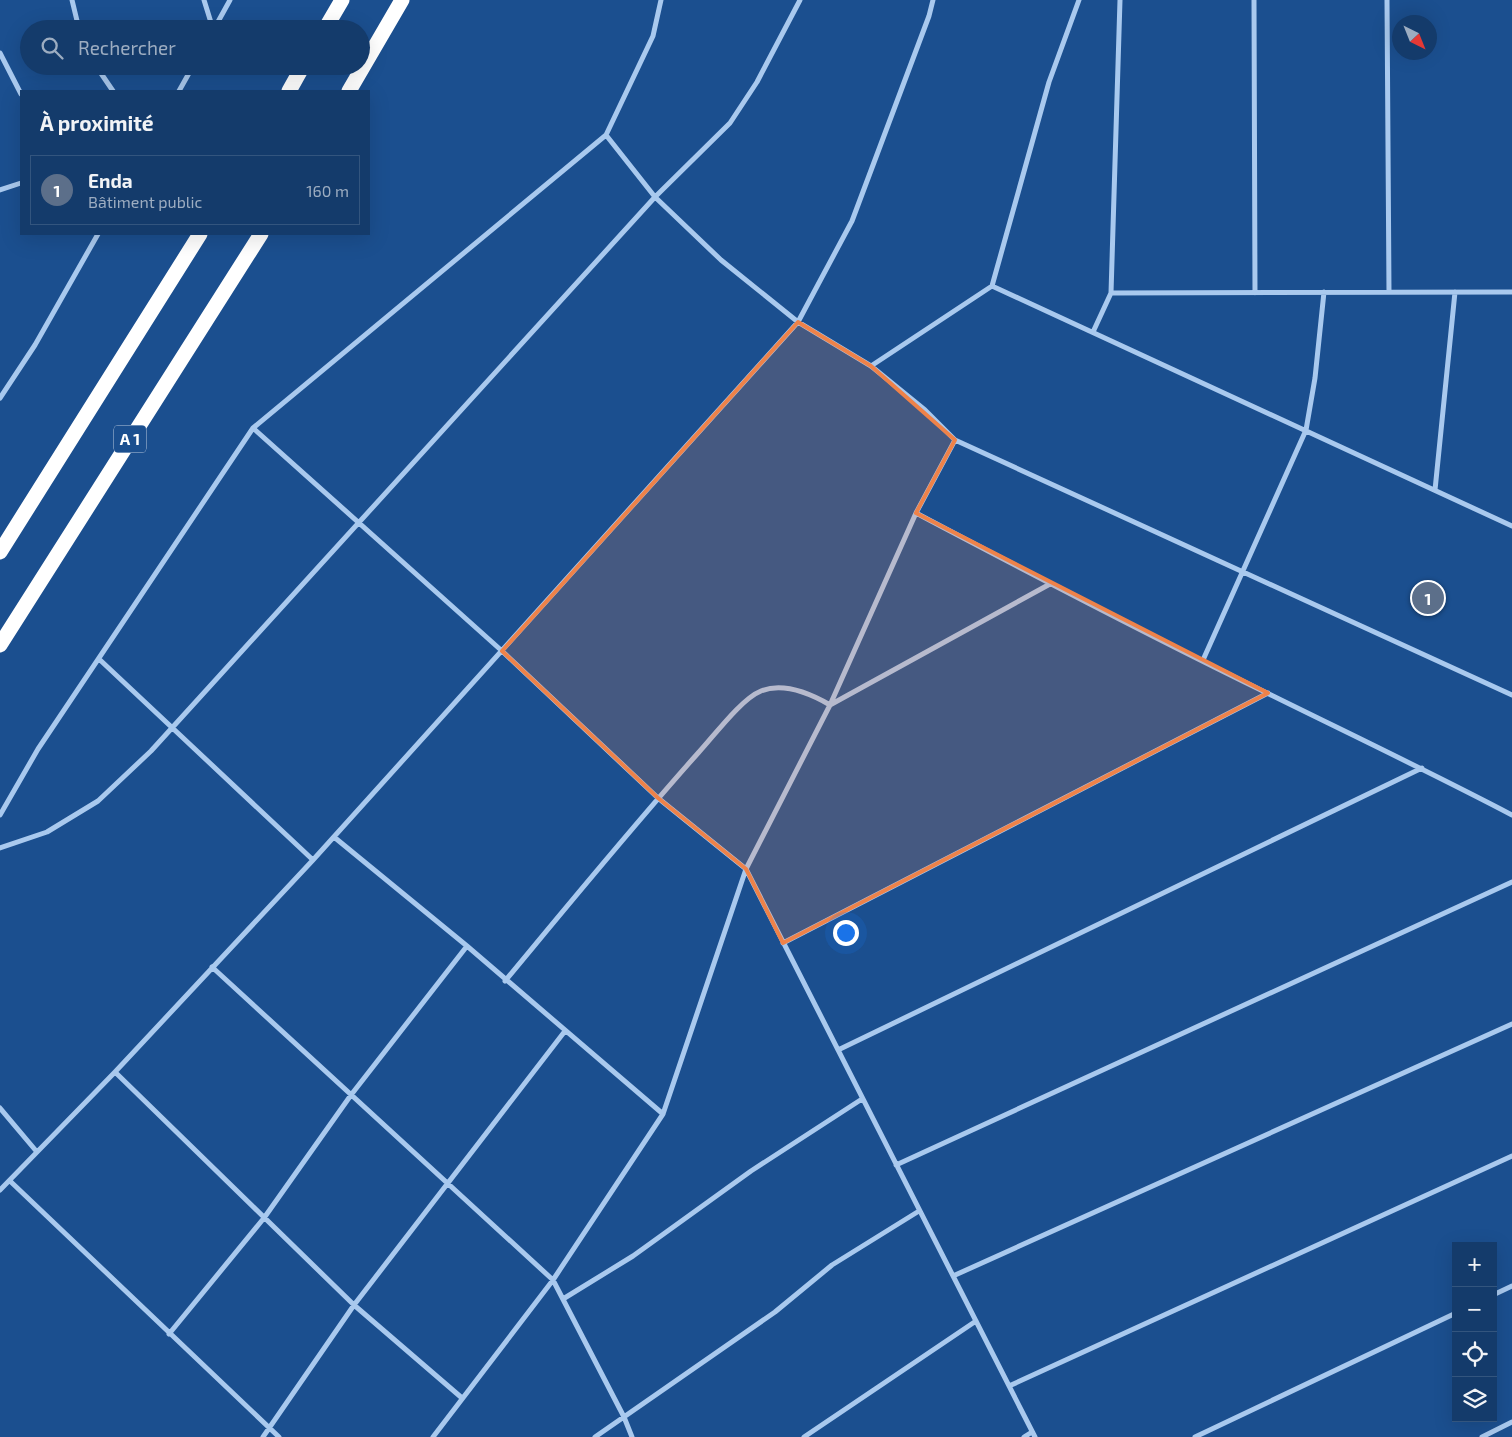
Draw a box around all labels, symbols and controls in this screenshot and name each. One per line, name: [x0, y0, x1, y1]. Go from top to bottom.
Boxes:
north arrow: [1392, 15, 1437, 60]
search box: [20, 20, 370, 75]
icon: search: [38, 34, 66, 62]
text: Rechercher: [78, 36, 176, 59]
text: À proximité: [40, 110, 154, 135]
text: Enda: [88, 169, 133, 192]
text: 1: [54, 181, 60, 200]
text: 160 m: [306, 181, 349, 200]
text: Bâtiment public: [88, 192, 202, 211]
road number: A 1: [114, 426, 146, 452]
pin: 1: [1412, 579, 1444, 617]
your location: [833, 920, 859, 946]
map controls: [1452, 1242, 1497, 1422]
button: +: [1452, 1242, 1497, 1287]
button: −: [1452, 1287, 1497, 1332]
button: locate: [1452, 1332, 1497, 1377]
button: layers: [1452, 1377, 1497, 1422]

